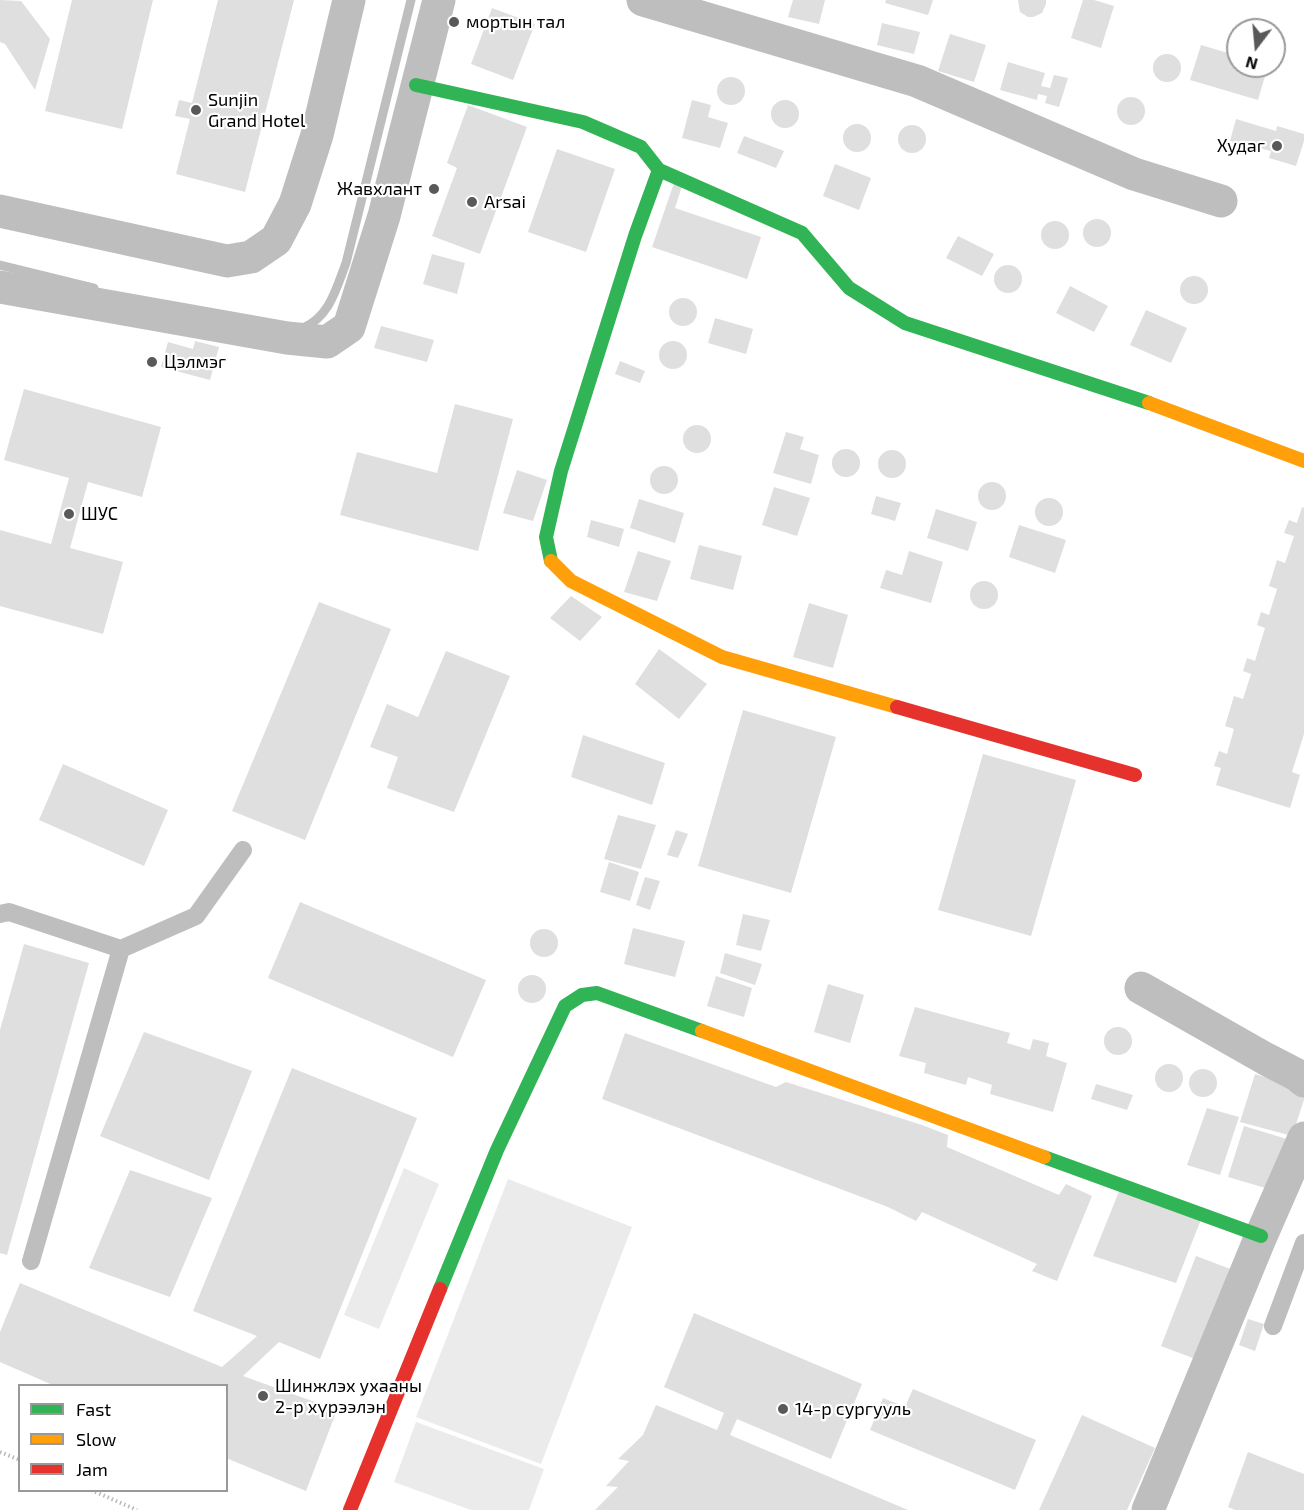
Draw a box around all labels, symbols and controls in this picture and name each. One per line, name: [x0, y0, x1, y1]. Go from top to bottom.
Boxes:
place label: мортын тал: [466, 11, 565, 33]
marker: мортын тал: [447, 15, 461, 29]
north arrow: [1226, 18, 1286, 78]
text: N: [1243, 53, 1260, 75]
place label: Sunjin Grand Hotel: [208, 89, 305, 132]
marker: Sunjin Grand Hotel: [189, 103, 203, 117]
place label: Худаг: [1217, 135, 1265, 157]
marker: Худаг: [1270, 139, 1284, 153]
place label: Жавхлант: [337, 178, 422, 200]
marker: Жавхлант: [427, 182, 441, 196]
place label: Arsai: [484, 191, 526, 213]
marker: Arsai: [465, 195, 479, 209]
place label: Цэлмэг: [164, 351, 226, 373]
marker: Цэлмэг: [145, 355, 159, 369]
place label: ШУС: [81, 503, 118, 525]
marker: ШУС: [62, 507, 76, 521]
place label: Шинжлэх ухааны 2-р хүрээлэн: [275, 1375, 422, 1418]
legend: [18, 1384, 228, 1492]
marker: Шинжлэх ухааны 2-р хүрээлэн: [256, 1389, 270, 1403]
text: Fast: [76, 1398, 111, 1420]
place label: 14-р сургууль: [795, 1398, 911, 1420]
marker: 14-р сургууль: [776, 1402, 790, 1416]
text: Slow: [76, 1428, 116, 1450]
text: Jam: [76, 1458, 108, 1480]

